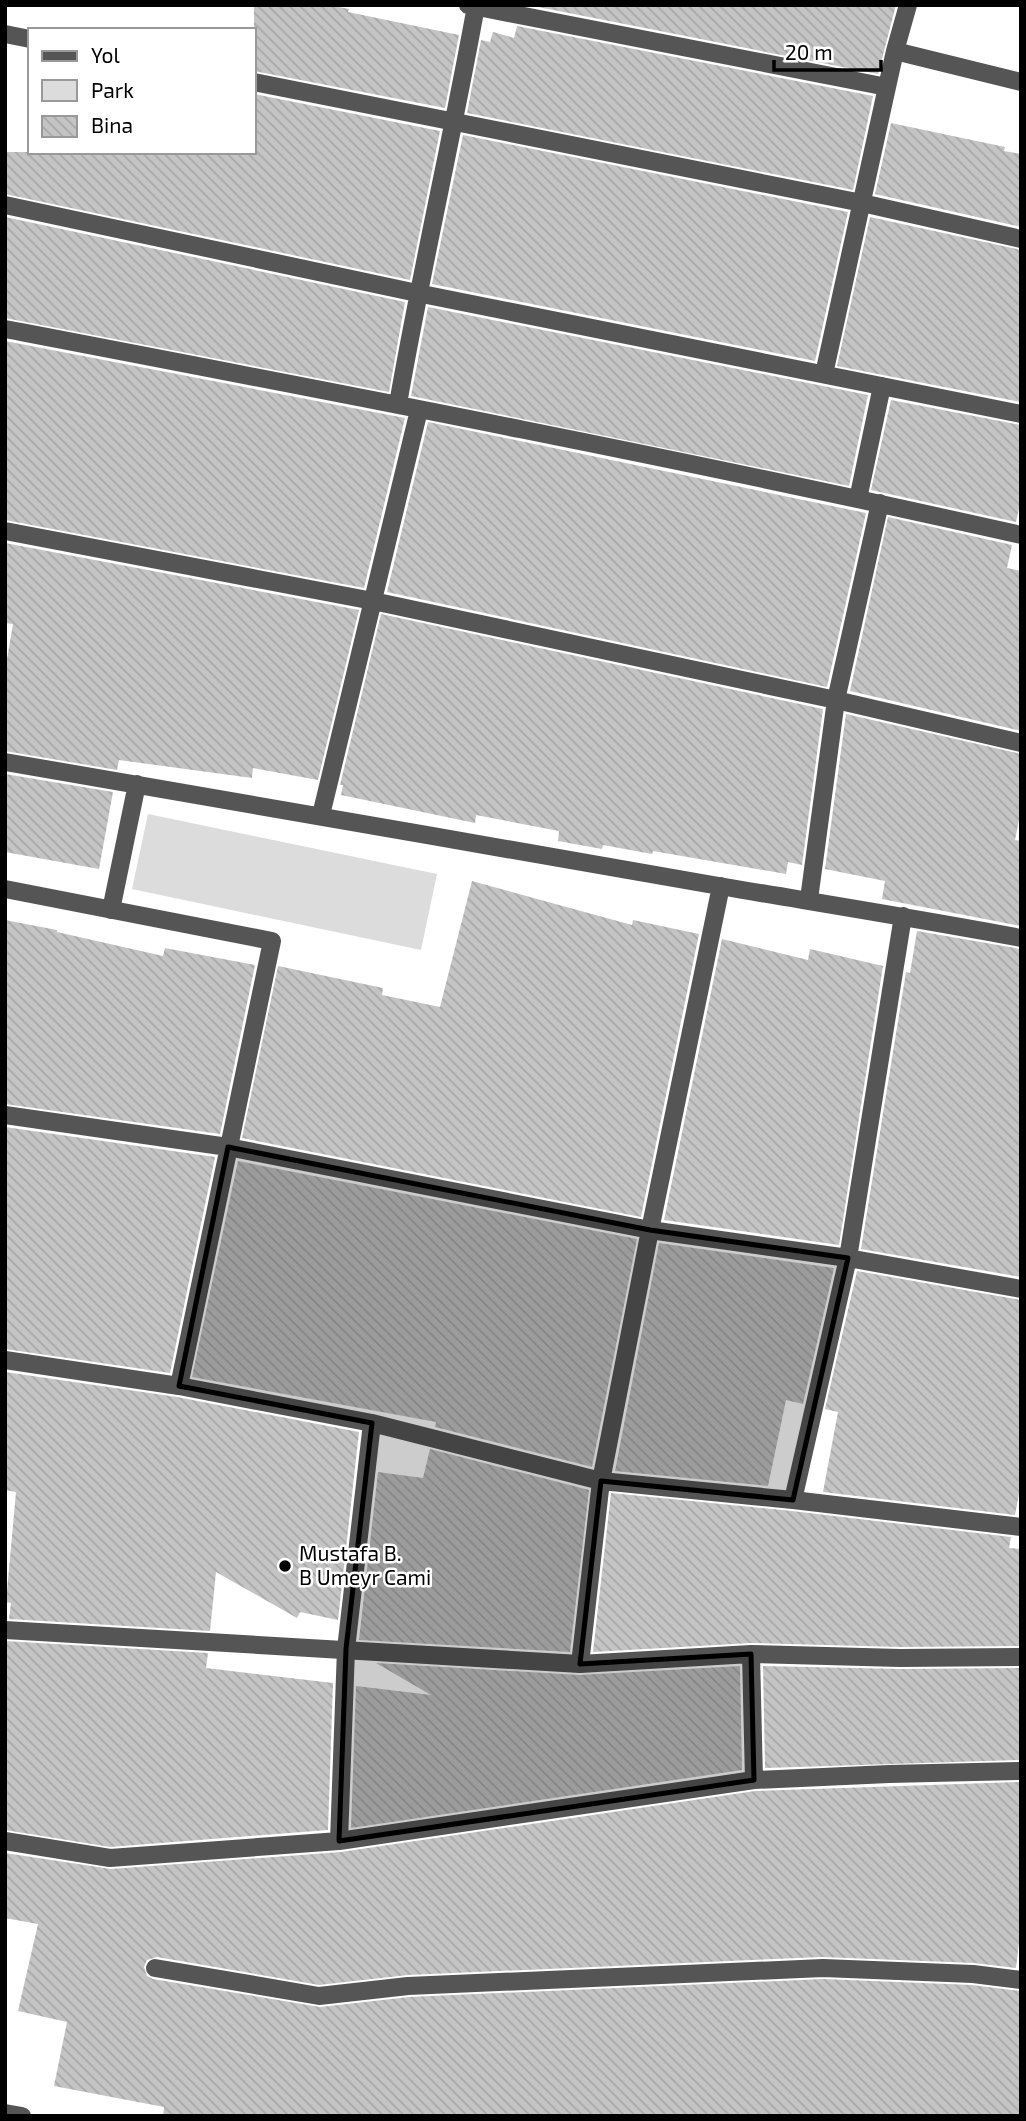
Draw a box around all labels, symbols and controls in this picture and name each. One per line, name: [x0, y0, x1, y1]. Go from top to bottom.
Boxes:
legend: [28, 28, 256, 154]
scale bar: [774, 28, 881, 72]
text: 20 m: [785, 39, 833, 64]
text: Yol: [91, 42, 120, 67]
text: Park: [91, 77, 134, 102]
text: Bina: [91, 112, 133, 137]
place label: Mustafa B. B Umeyr Cami: [299, 1540, 431, 1589]
marker: Mustafa B. B Umeyr Cami: [277, 1558, 293, 1574]

